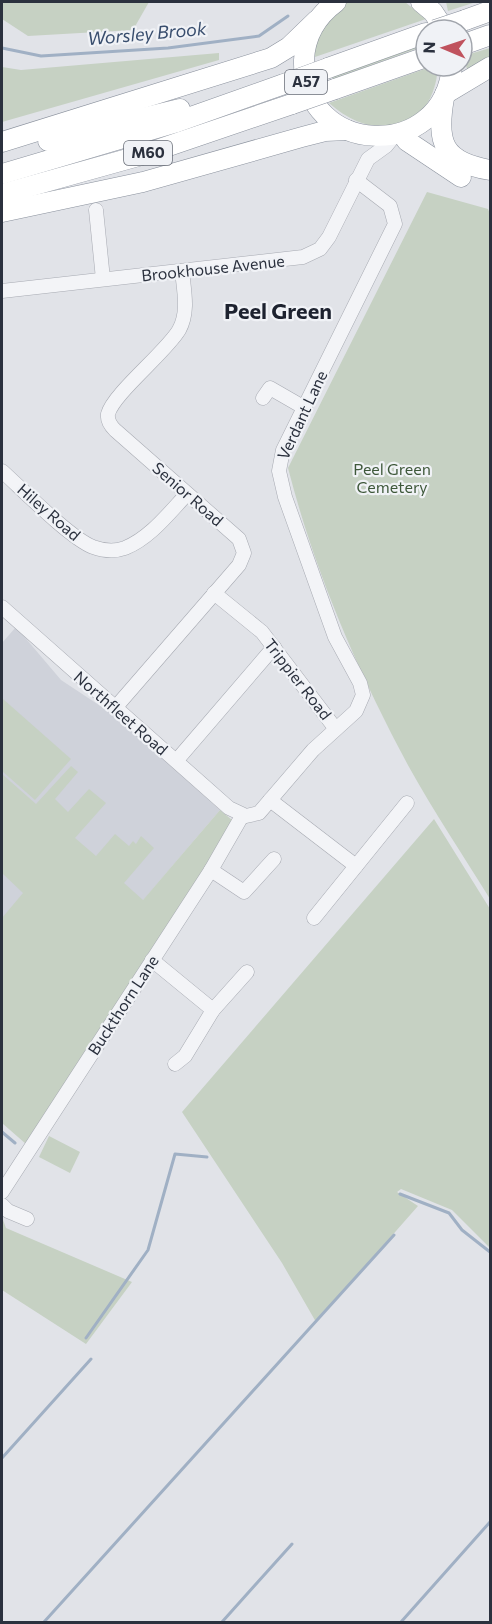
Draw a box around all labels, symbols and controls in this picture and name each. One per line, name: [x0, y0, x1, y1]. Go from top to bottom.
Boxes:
water label: Worsley Brook: [86, 17, 209, 49]
north arrow: [414, 18, 474, 78]
text: N: [419, 41, 438, 54]
road number: A57: [285, 70, 327, 94]
road number: M60: [124, 141, 172, 165]
street label: Brookhouse Avenue: [140, 251, 286, 284]
district label: Peel Green: [224, 297, 332, 324]
street label: Verdant Lane: [273, 367, 330, 462]
street label: Senior Road: [149, 458, 228, 529]
park label: Peel Green Cemetery: [353, 459, 431, 496]
street label: Hiley Road: [14, 479, 85, 544]
street label: Trippier Road: [261, 634, 336, 723]
street label: Northfleet Road: [71, 667, 172, 758]
street label: Buckthorn Lane: [83, 951, 162, 1058]

